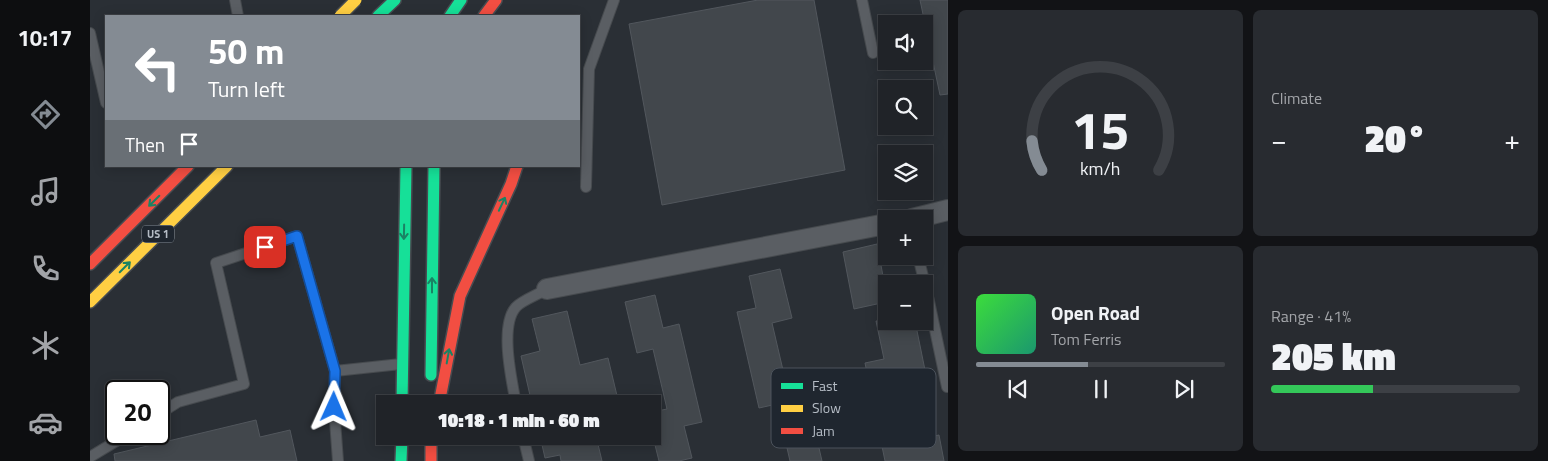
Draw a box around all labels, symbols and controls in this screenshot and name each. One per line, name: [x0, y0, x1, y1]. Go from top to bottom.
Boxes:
map controls: [878, 15, 933, 330]
button: sound: [878, 15, 933, 70]
text: 10:17: [18, 21, 72, 55]
text: 50 m: [208, 24, 284, 78]
icon: left: [125, 35, 190, 100]
text: Turn left: [208, 72, 285, 106]
button: search: [878, 80, 933, 135]
text: Climate: [1271, 86, 1322, 110]
text: 15: [1071, 90, 1130, 169]
icon: directions: [28, 97, 63, 132]
text: 20°: [1364, 109, 1427, 167]
text: −: [1271, 118, 1287, 161]
text: +: [1504, 118, 1520, 161]
text: Then: [125, 130, 165, 159]
icon: arrive: [175, 130, 203, 158]
button: layers: [878, 145, 933, 200]
text: km/h: [1080, 155, 1121, 182]
icon: music: [28, 174, 63, 209]
one-way arrow: [148, 194, 160, 207]
one-way arrow: [498, 197, 507, 212]
button: +: [878, 210, 933, 265]
one-way arrow: [399, 224, 409, 240]
road number: US 1: [142, 225, 174, 242]
pin: [244, 226, 286, 268]
icon: arrive: [251, 233, 279, 261]
icon: phone: [28, 251, 63, 286]
one-way arrow: [118, 261, 131, 273]
button: −: [878, 275, 933, 330]
one-way arrow: [427, 277, 437, 294]
text: Open Road: [1051, 298, 1140, 327]
text: Range · 41%: [1271, 304, 1351, 328]
text: Tom Ferris: [1051, 327, 1122, 351]
text: 205 km: [1271, 327, 1396, 385]
icon: climate: [28, 328, 63, 363]
one-way arrow: [443, 348, 453, 364]
legend: [771, 368, 936, 448]
text: Fast: [812, 375, 837, 396]
icon: previous: [1004, 375, 1032, 403]
icon: pause: [1087, 375, 1115, 403]
icon: next: [1170, 375, 1198, 403]
speed limit sign: 20: [105, 380, 170, 445]
position arrow: [307, 380, 359, 432]
text: Slow: [812, 397, 841, 418]
icon: car: [28, 405, 63, 440]
text: 10:18 · 1 min · 60 m: [437, 405, 600, 434]
text: Jam: [812, 420, 835, 441]

